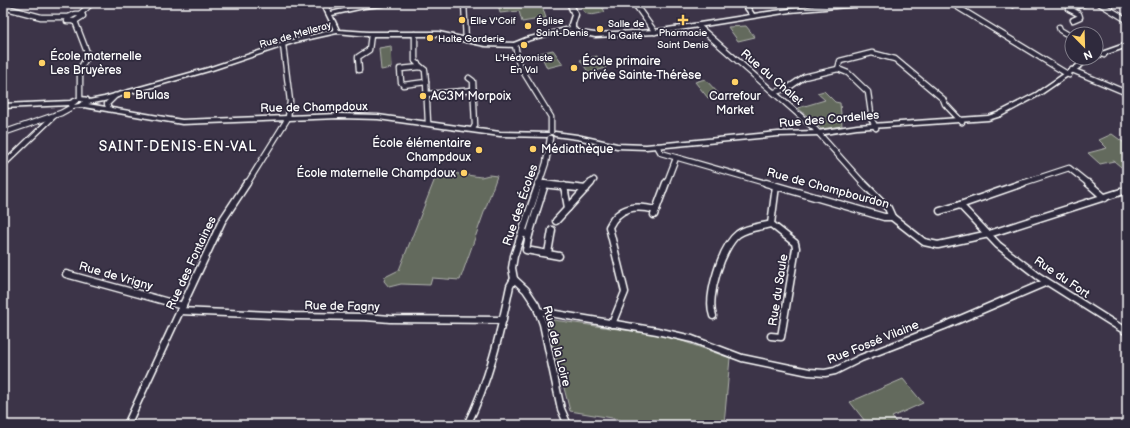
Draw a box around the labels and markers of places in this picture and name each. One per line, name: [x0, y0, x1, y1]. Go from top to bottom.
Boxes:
marker: Elle V'Coif: [457, 15, 467, 25]
place label: Elle V'Coif: [470, 15, 516, 27]
place label: Église Saint-Denis: [536, 15, 588, 39]
marker: Pharmacie Saint Denis: [678, 15, 688, 25]
place label: Salle de la Gaité: [608, 18, 644, 42]
marker: Église Saint-Denis: [523, 21, 533, 31]
marker: Salle de la Gaité: [595, 24, 605, 34]
place label: Pharmacie Saint Denis: [657, 27, 709, 51]
marker: Halte Garderie: [425, 33, 435, 43]
place label: Halte Garderie: [438, 33, 505, 45]
marker: L'Hédyoniste En Val: [519, 40, 529, 50]
place label: École maternelle Les Bruyères: [50, 48, 142, 78]
place label: L'Hédyoniste En Val: [495, 52, 553, 76]
place label: École primaire privée Sainte-Thérèse: [582, 53, 701, 83]
marker: École maternelle Les Bruyères: [37, 58, 47, 68]
marker: École primaire privée Sainte-Thérèse: [569, 63, 579, 73]
marker: Carrefour Market: [730, 77, 740, 87]
place label: Brulas: [135, 88, 170, 103]
place label: AC3M Morpoix: [431, 89, 512, 104]
place label: Carrefour Market: [709, 89, 762, 118]
marker: Brulas: [122, 90, 132, 100]
marker: AC3M Morpoix: [418, 91, 428, 101]
place label: École élémentaire Champdoux: [372, 135, 471, 165]
place label: Médiathèque: [541, 142, 613, 157]
marker: Médiathèque: [528, 144, 538, 154]
marker: École élémentaire Champdoux: [474, 145, 484, 155]
place label: École maternelle Champdoux: [296, 165, 456, 181]
marker: École maternelle Champdoux: [459, 168, 469, 178]

